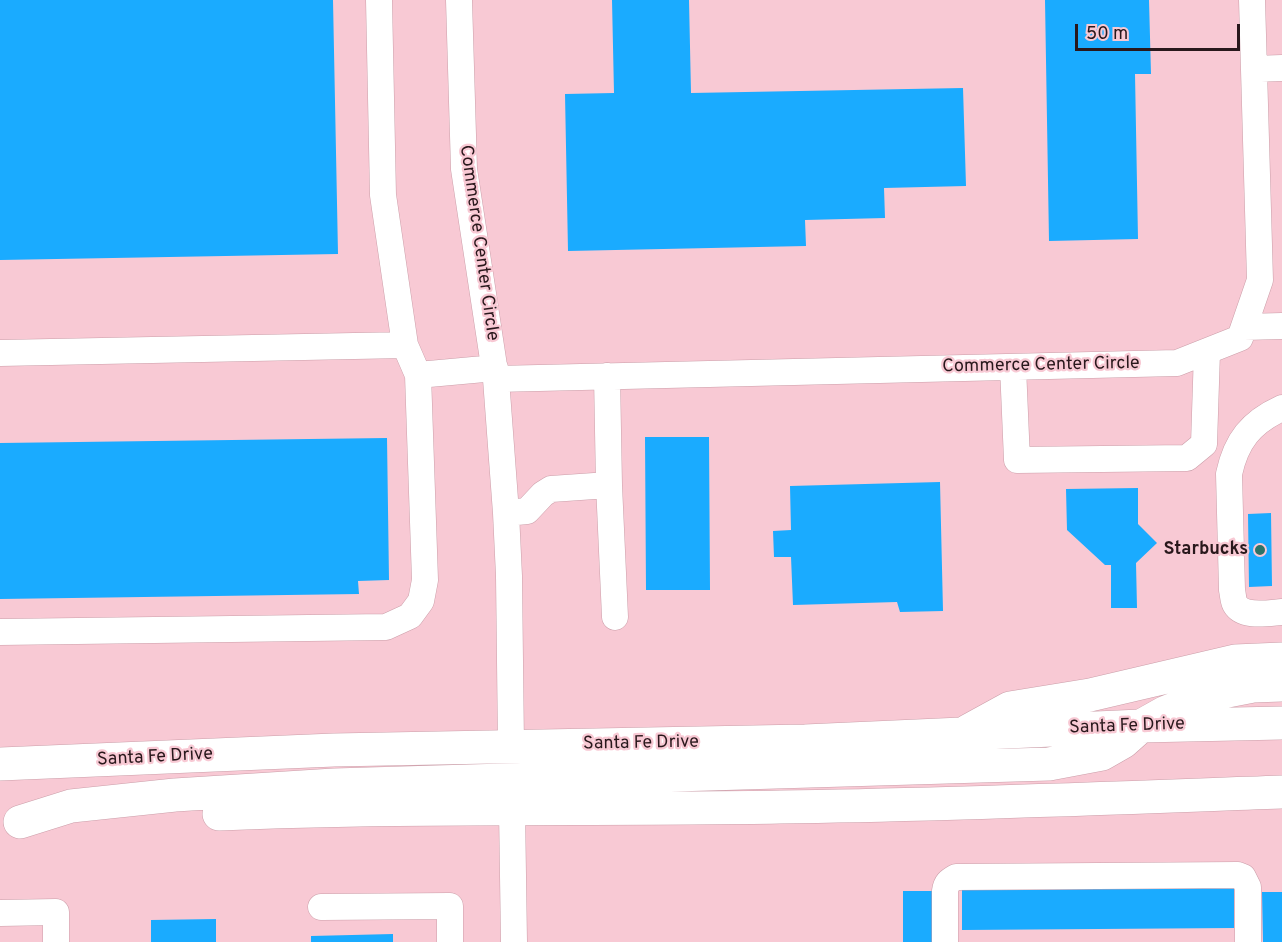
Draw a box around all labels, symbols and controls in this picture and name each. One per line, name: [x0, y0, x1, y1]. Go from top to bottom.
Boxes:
scale bar: [1078, 12, 1243, 50]
text: 50 m: [1086, 23, 1128, 46]
street label: Commerce Center Circle: [454, 144, 502, 342]
street label: Commerce Center Circle: [942, 353, 1140, 379]
place label: Starbucks: [1164, 539, 1248, 561]
marker: Starbucks: [1253, 543, 1267, 557]
street label: Santa Fe Drive: [1069, 714, 1185, 740]
street label: Santa Fe Drive: [583, 732, 699, 756]
street label: Santa Fe Drive: [97, 744, 213, 772]

